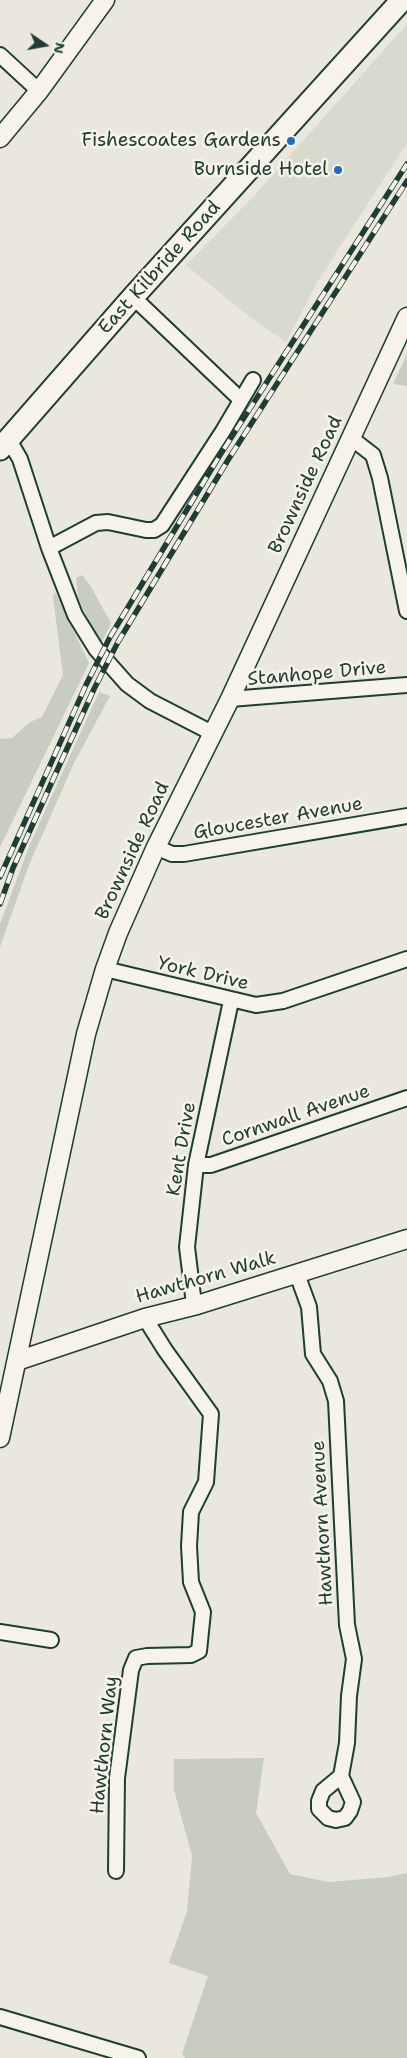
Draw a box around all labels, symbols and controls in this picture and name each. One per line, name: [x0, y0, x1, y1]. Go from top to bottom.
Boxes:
north arrow: [20, 20, 70, 70]
text: N: [50, 41, 70, 55]
place label: Fishescoates Gardens: [81, 130, 281, 152]
marker: Fishescoates Gardens: [285, 135, 297, 147]
place label: Burnside Hotel: [194, 159, 328, 181]
marker: Burnside Hotel: [332, 164, 344, 176]
street label: East Kilbride Road: [94, 197, 226, 339]
street label: Brownside Road: [264, 413, 348, 557]
street label: Stanhope Drive: [247, 657, 387, 691]
street label: Brownside Road: [91, 779, 175, 923]
street label: Gloucester Avenue: [192, 793, 364, 845]
street label: York Drive: [155, 952, 251, 996]
street label: Cornwall Avenue: [219, 1080, 373, 1152]
street label: Kent Drive: [163, 1100, 201, 1198]
street label: Hawthorn Walk: [133, 1247, 279, 1309]
street label: Hawthorn Avenue: [307, 1440, 339, 1606]
street label: Hawthorn Way: [86, 1675, 124, 1815]

